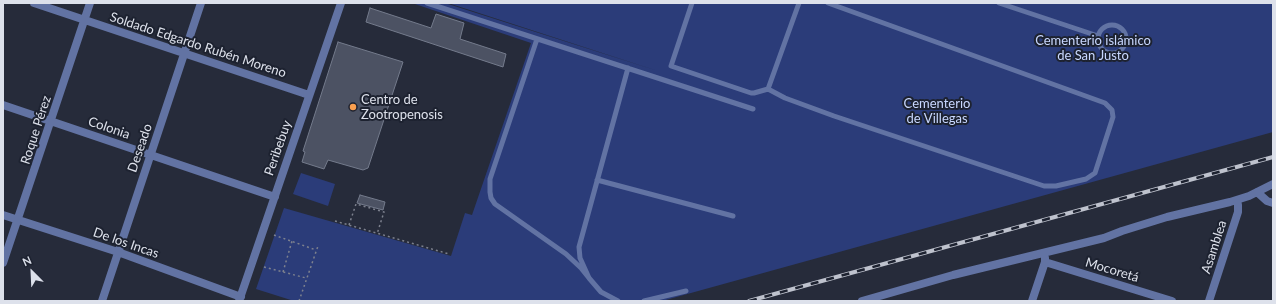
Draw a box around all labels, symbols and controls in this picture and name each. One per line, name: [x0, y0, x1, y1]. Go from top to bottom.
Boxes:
street label: Soldado Edgardo Rubén Moreno: [108, 9, 288, 81]
park label: Cementerio islámico de San Justo: [1035, 33, 1151, 64]
place label: Centro de Zootropenosis: [361, 92, 443, 123]
street label: Roque Pérez: [18, 94, 54, 166]
park label: Cementerio de Villegas: [904, 96, 970, 127]
marker: Centro de Zootropenosis: [348, 102, 358, 112]
street label: Colonia: [86, 114, 132, 142]
street label: Peribebuy: [261, 118, 295, 178]
street label: Deseado: [124, 122, 156, 174]
street label: Asamblea: [1198, 218, 1230, 276]
street label: De los Incas: [91, 224, 161, 262]
north arrow: [12, 252, 52, 292]
text: N: [20, 253, 33, 268]
street label: Mocoretá: [1083, 254, 1141, 286]

